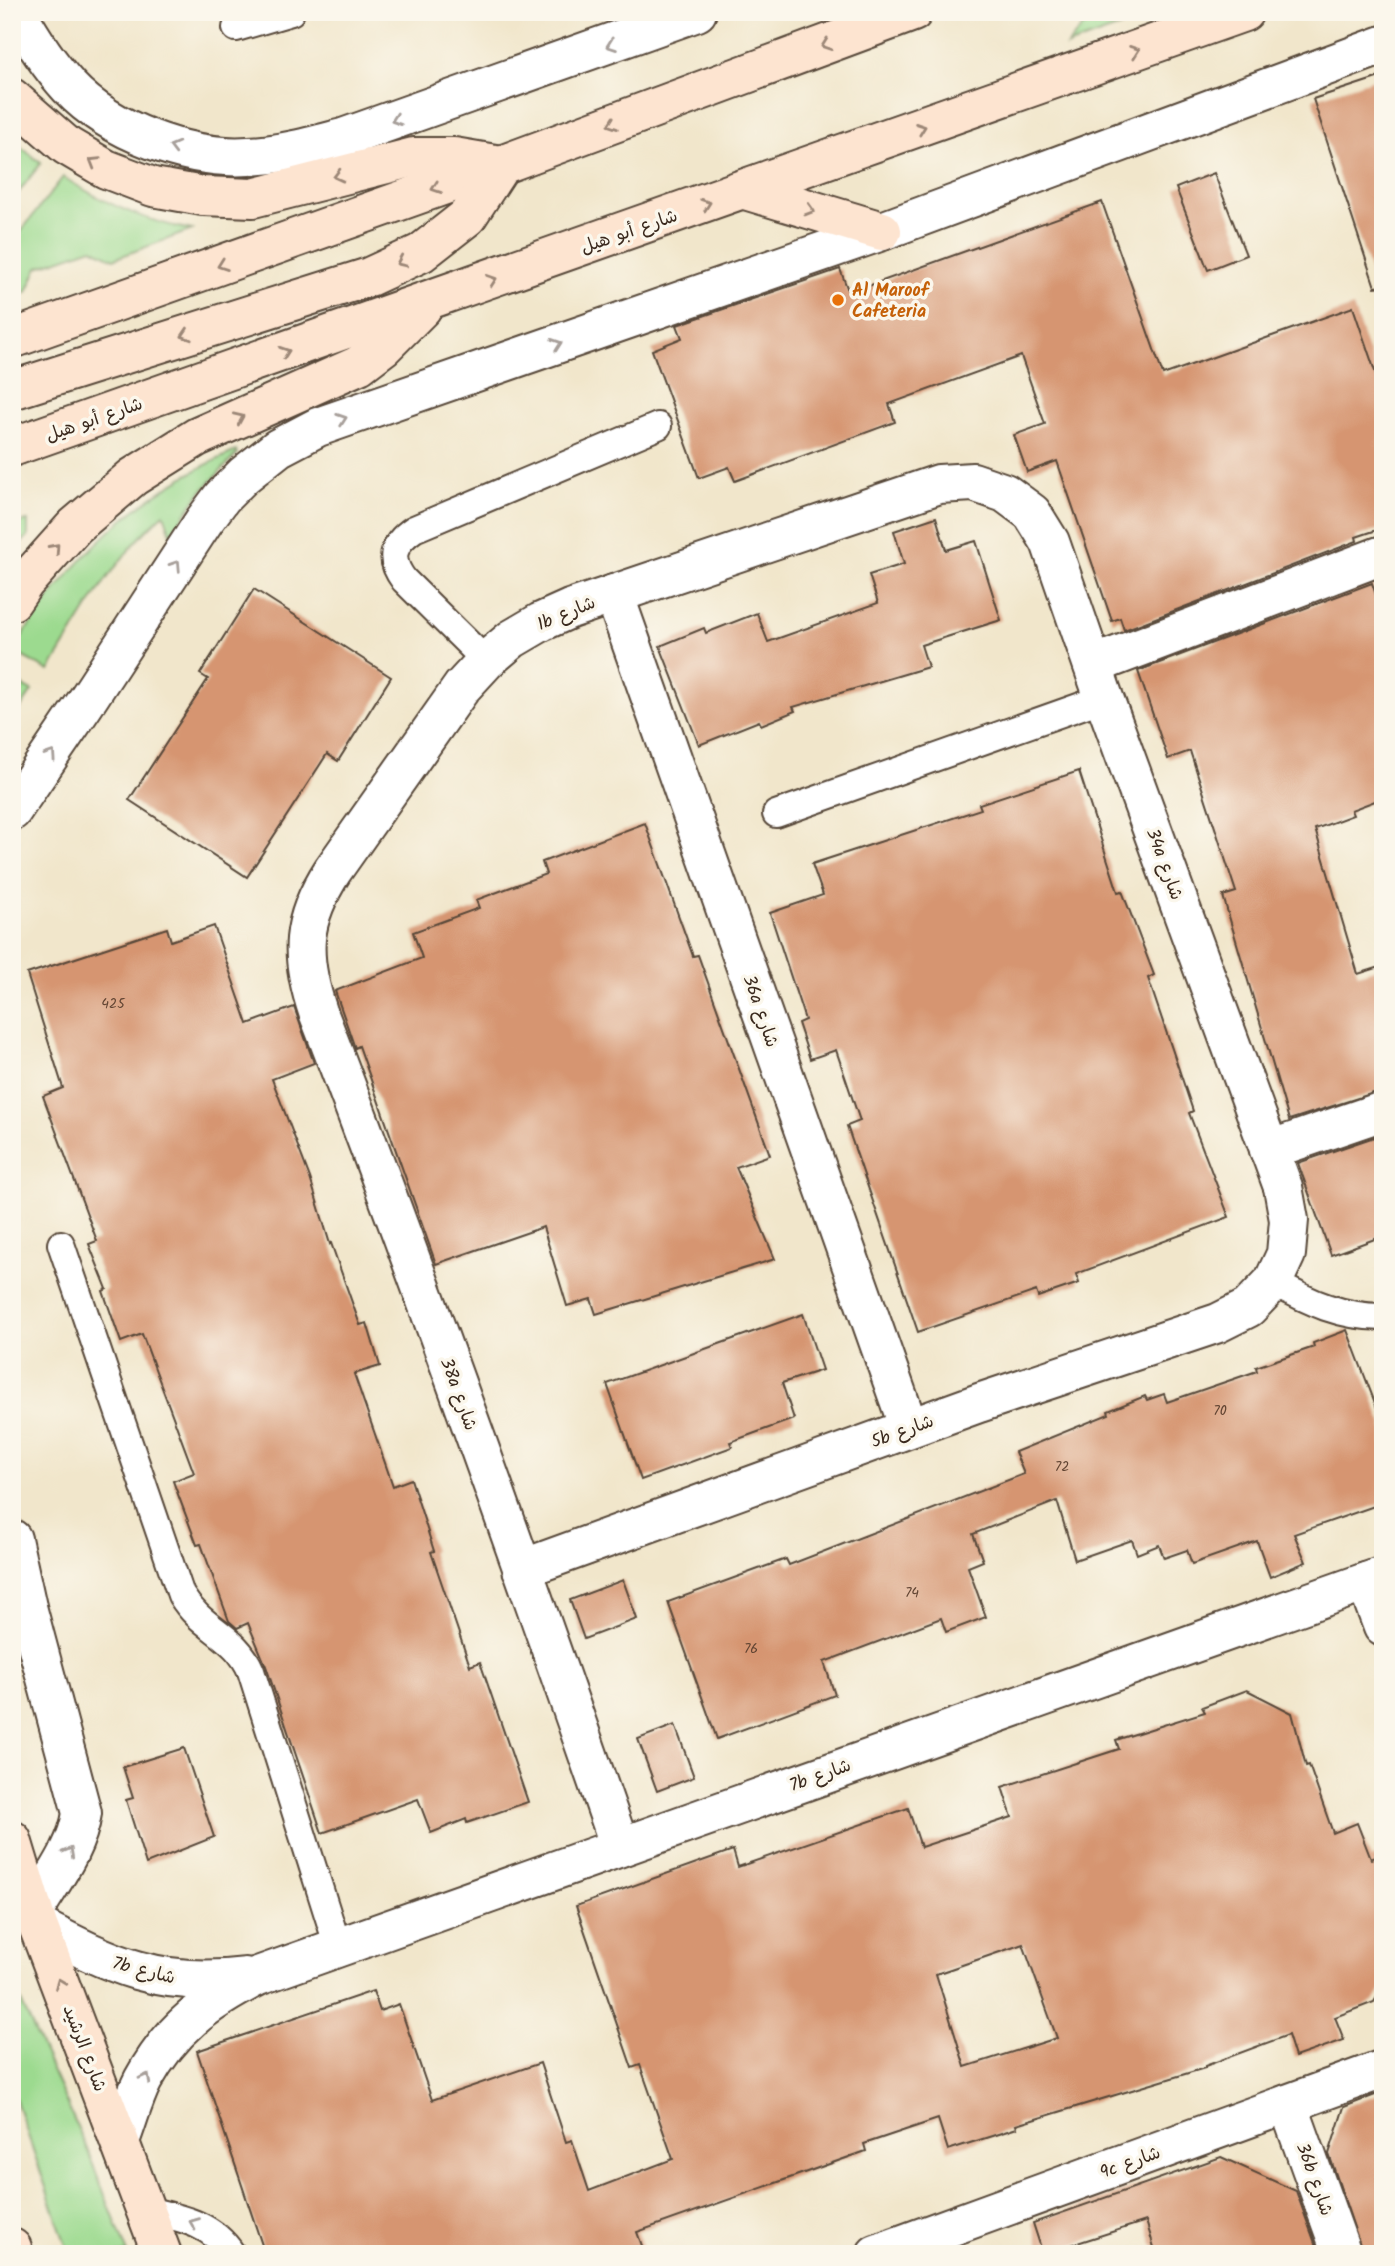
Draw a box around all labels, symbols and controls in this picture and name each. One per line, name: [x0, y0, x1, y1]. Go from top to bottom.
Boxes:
one-way arrow: [820, 36, 832, 50]
one-way arrow: [605, 37, 617, 51]
one-way arrow: [1128, 45, 1141, 59]
one-way arrow: [390, 112, 402, 126]
one-way arrow: [607, 116, 619, 130]
one-way arrow: [914, 122, 926, 136]
one-way arrow: [168, 140, 180, 155]
one-way arrow: [89, 157, 102, 170]
one-way arrow: [332, 168, 344, 182]
one-way arrow: [431, 180, 443, 194]
one-way arrow: [700, 198, 712, 212]
one-way arrow: [804, 201, 816, 216]
street label: شارع أبو هيل: [577, 202, 682, 263]
one-way arrow: [396, 254, 408, 268]
one-way arrow: [217, 256, 229, 270]
one-way arrow: [485, 274, 497, 288]
place label: Al Maroof Cafeteria: [852, 277, 931, 327]
marker: Al Maroof Cafeteria: [830, 292, 846, 308]
one-way arrow: [180, 327, 193, 341]
one-way arrow: [551, 338, 563, 352]
one-way arrow: [278, 346, 290, 360]
street label: شارع أبو هيل: [42, 390, 147, 451]
one-way arrow: [232, 412, 244, 426]
one-way arrow: [336, 413, 348, 427]
one-way arrow: [47, 543, 59, 556]
one-way arrow: [167, 560, 180, 573]
street label: 1b شارع: [533, 589, 600, 640]
one-way arrow: [43, 750, 55, 763]
street label: 34a شارع: [1137, 824, 1190, 905]
street label: 36a شارع: [734, 971, 785, 1052]
house number: 425: [101, 993, 126, 1015]
street label: 38a شارع: [431, 1354, 484, 1435]
house number: 70: [1213, 1400, 1227, 1422]
street label: 5b شارع: [867, 1408, 938, 1457]
house number: 72: [1055, 1456, 1069, 1478]
house number: 74: [905, 1582, 919, 1604]
house number: 76: [744, 1638, 758, 1660]
street label: 7b شارع: [786, 1752, 856, 1801]
one-way arrow: [61, 1847, 74, 1860]
street label: 7b شارع: [109, 1950, 178, 1993]
one-way arrow: [55, 1978, 69, 1990]
street label: شارع الرشيد: [54, 2001, 114, 2096]
one-way arrow: [137, 2073, 151, 2085]
street label: 9c شارع: [1096, 2139, 1165, 2188]
street label: 36b شارع: [1287, 2139, 1340, 2220]
one-way arrow: [189, 2217, 201, 2231]

